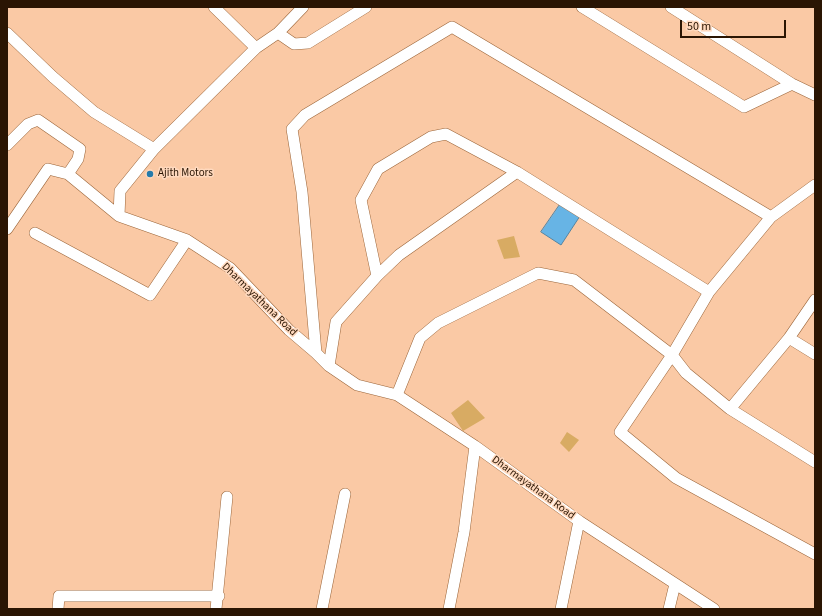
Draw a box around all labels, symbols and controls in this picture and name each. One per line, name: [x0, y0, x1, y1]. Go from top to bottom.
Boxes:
scale bar: [682, 12, 788, 38]
text: 50 m: [687, 18, 711, 35]
place label: Ajith Motors: [158, 167, 213, 181]
marker: Ajith Motors: [145, 169, 155, 179]
street label: Dharmayathana Road: [219, 261, 299, 339]
street label: Dharmayathana Road: [489, 453, 577, 523]

